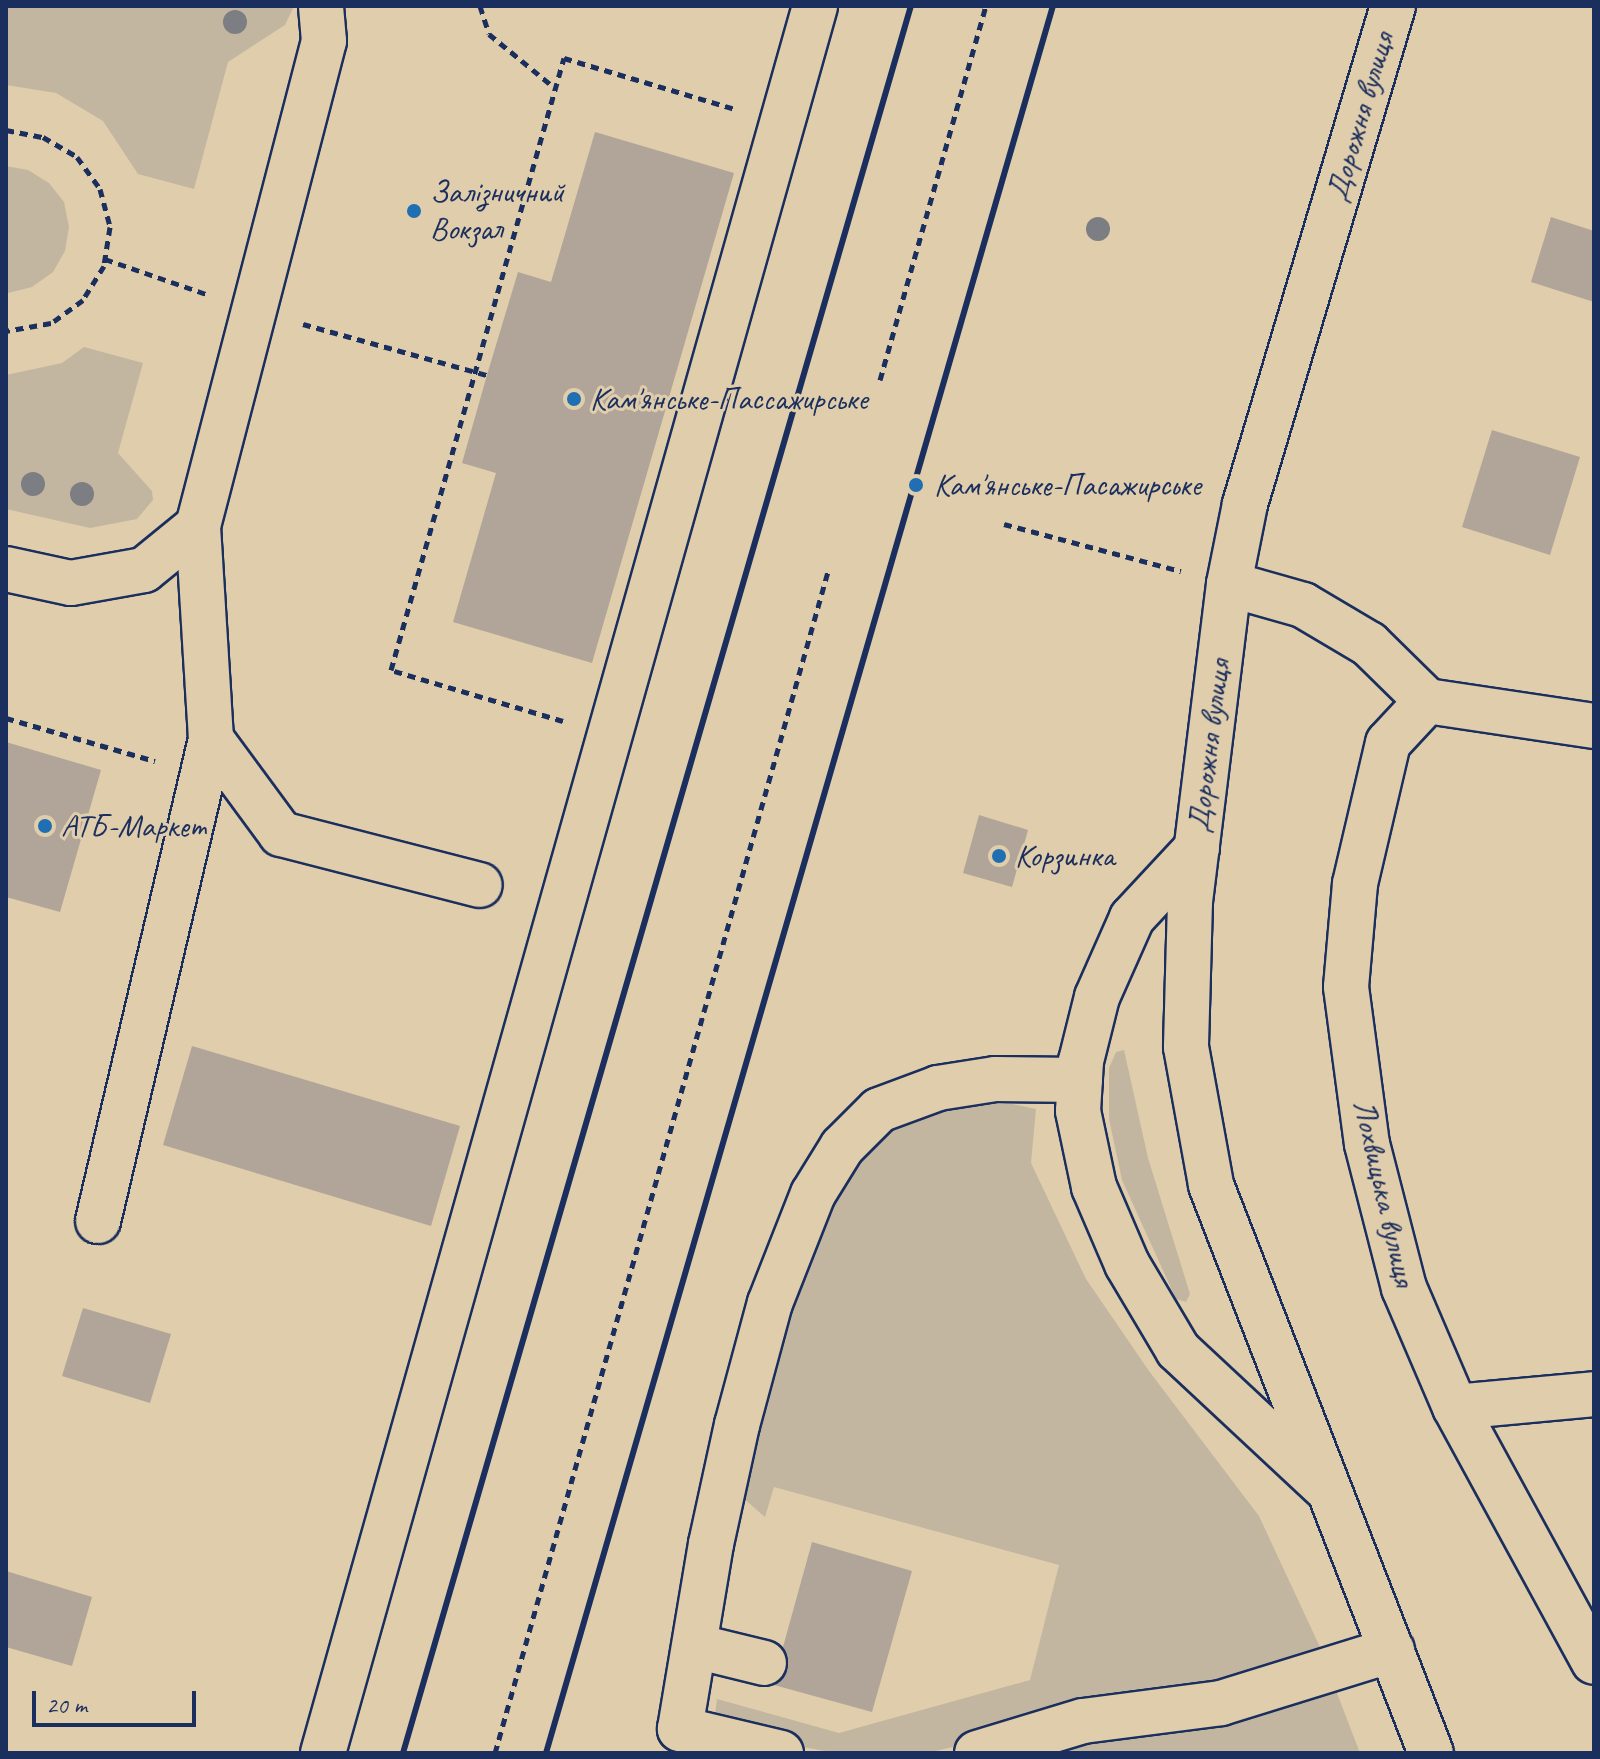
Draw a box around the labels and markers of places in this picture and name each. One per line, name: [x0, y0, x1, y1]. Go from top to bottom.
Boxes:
place label: Залізничний Вокзал: [430, 174, 564, 249]
marker: Залізничний Вокзал: [405, 202, 423, 220]
place label: Кам'янське-Пассажирське: [590, 380, 868, 418]
marker: Кам'янське-Пассажирське: [565, 390, 583, 408]
place label: Кам'янське-Пасажирське: [934, 466, 1201, 504]
marker: Кам'янське-Пасажирське: [905, 474, 927, 496]
place label: АТБ-Маркет: [61, 807, 207, 845]
marker: АТБ-Маркет: [36, 817, 54, 835]
place label: Корзинка: [1015, 837, 1114, 875]
marker: Корзинка: [990, 847, 1008, 865]

